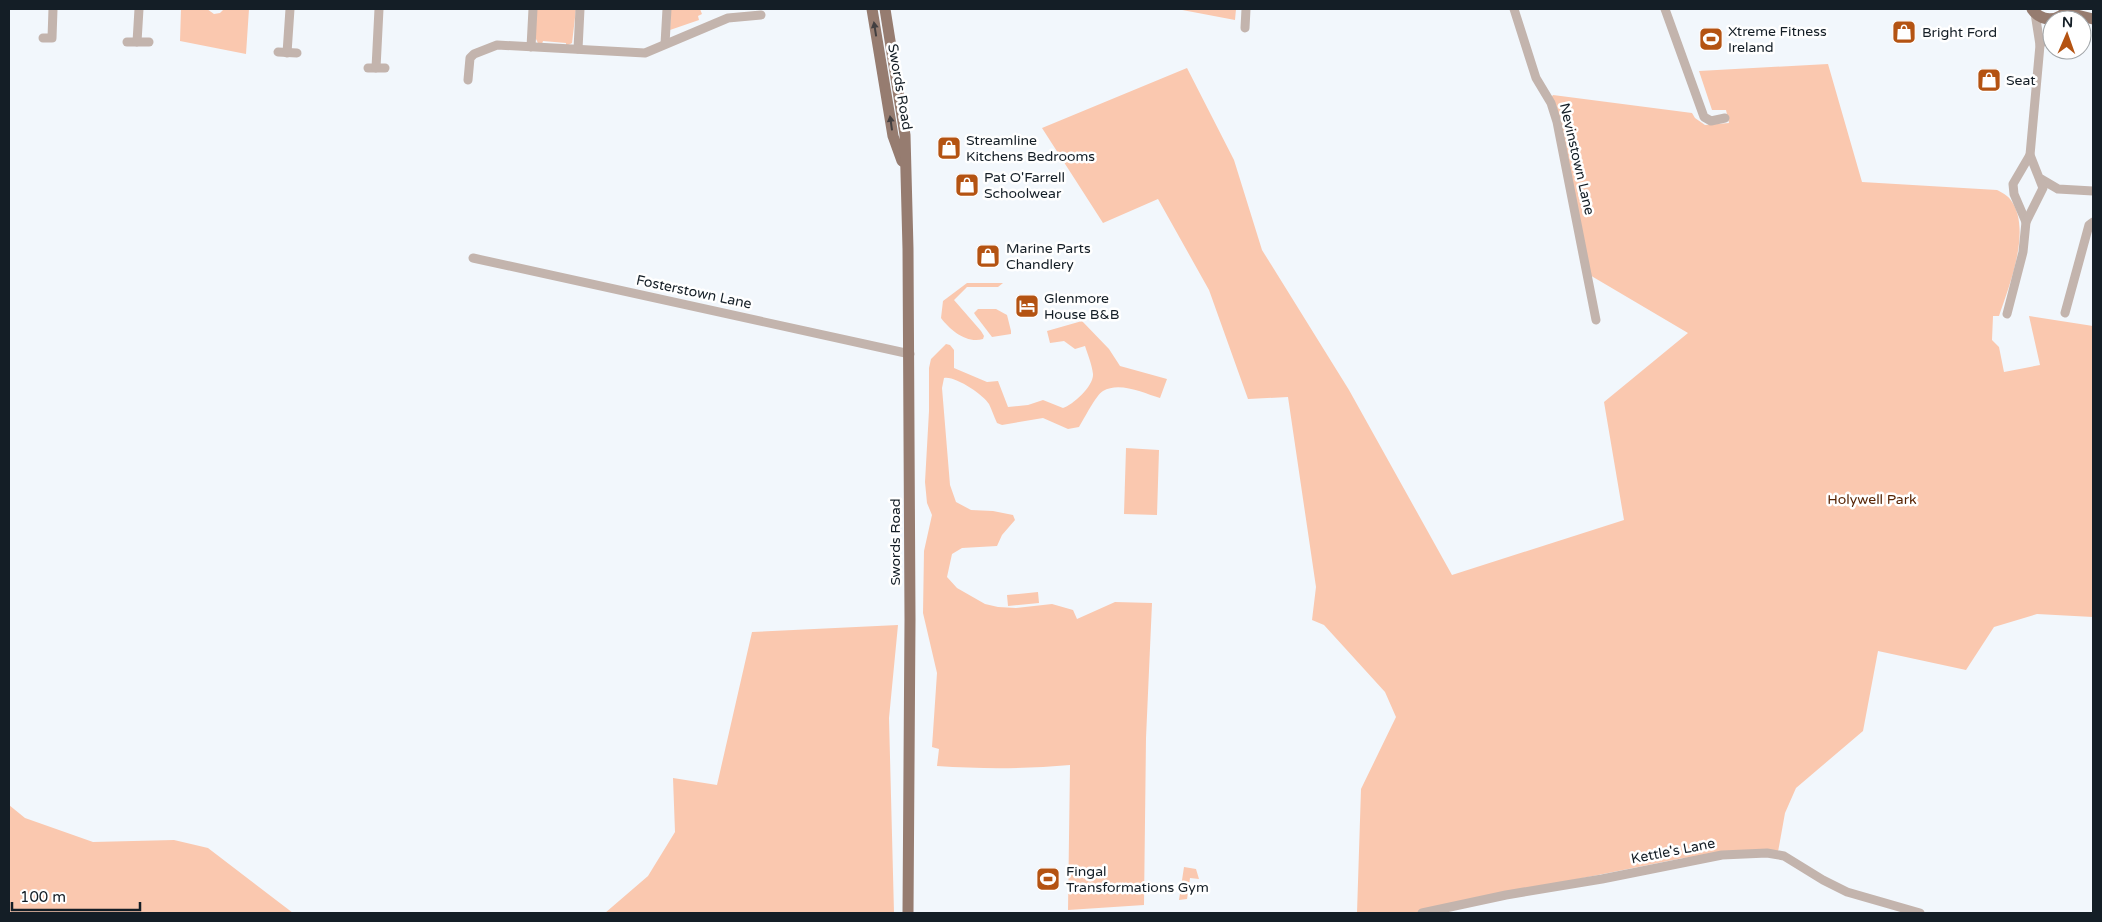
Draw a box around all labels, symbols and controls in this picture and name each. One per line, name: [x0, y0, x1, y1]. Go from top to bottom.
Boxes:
north arrow: [2042, 10, 2092, 60]
text: N: [2062, 14, 2073, 31]
shop icon: Bright Ford: [1891, 19, 1917, 45]
one-way arrow: [870, 21, 878, 37]
place label: Xtreme Fitness Ireland: [1728, 23, 1827, 56]
place label: Bright Ford: [1922, 24, 1997, 41]
sports icon: Xtreme Fitness Ireland: [1698, 26, 1724, 52]
street label: Swords Road: [884, 43, 916, 131]
shop icon: Seat: [1976, 67, 2002, 93]
place label: Seat: [2006, 72, 2036, 89]
street label: Nevinstown Lane: [1556, 101, 1598, 217]
one-way arrow: [887, 115, 895, 131]
place label: Streamline Kitchens Bedrooms: [966, 132, 1095, 165]
shop icon: Streamline Kitchens Bedrooms: [936, 135, 962, 161]
place label: Pat O'Farrell Schoolwear: [984, 169, 1065, 202]
shop icon: Pat O'Farrell Schoolwear: [954, 172, 980, 198]
place label: Marine Parts Chandlery: [1006, 240, 1091, 273]
shop icon: Marine Parts Chandlery: [975, 243, 1001, 269]
street label: Fosterstown Lane: [635, 271, 753, 313]
place label: Glenmore House B&B: [1044, 290, 1119, 323]
hotel icon: Glenmore House B&B: [1014, 293, 1040, 319]
park label: Holywell Park: [1827, 491, 1917, 508]
street label: Swords Road: [887, 498, 904, 586]
street label: Kettle's Lane: [1630, 835, 1717, 867]
place label: Fingal Transformations Gym: [1066, 863, 1209, 896]
sports icon: Fingal Transformations Gym: [1035, 866, 1061, 892]
scale bar: [12, 880, 140, 912]
text: 100 m: [20, 888, 66, 906]

